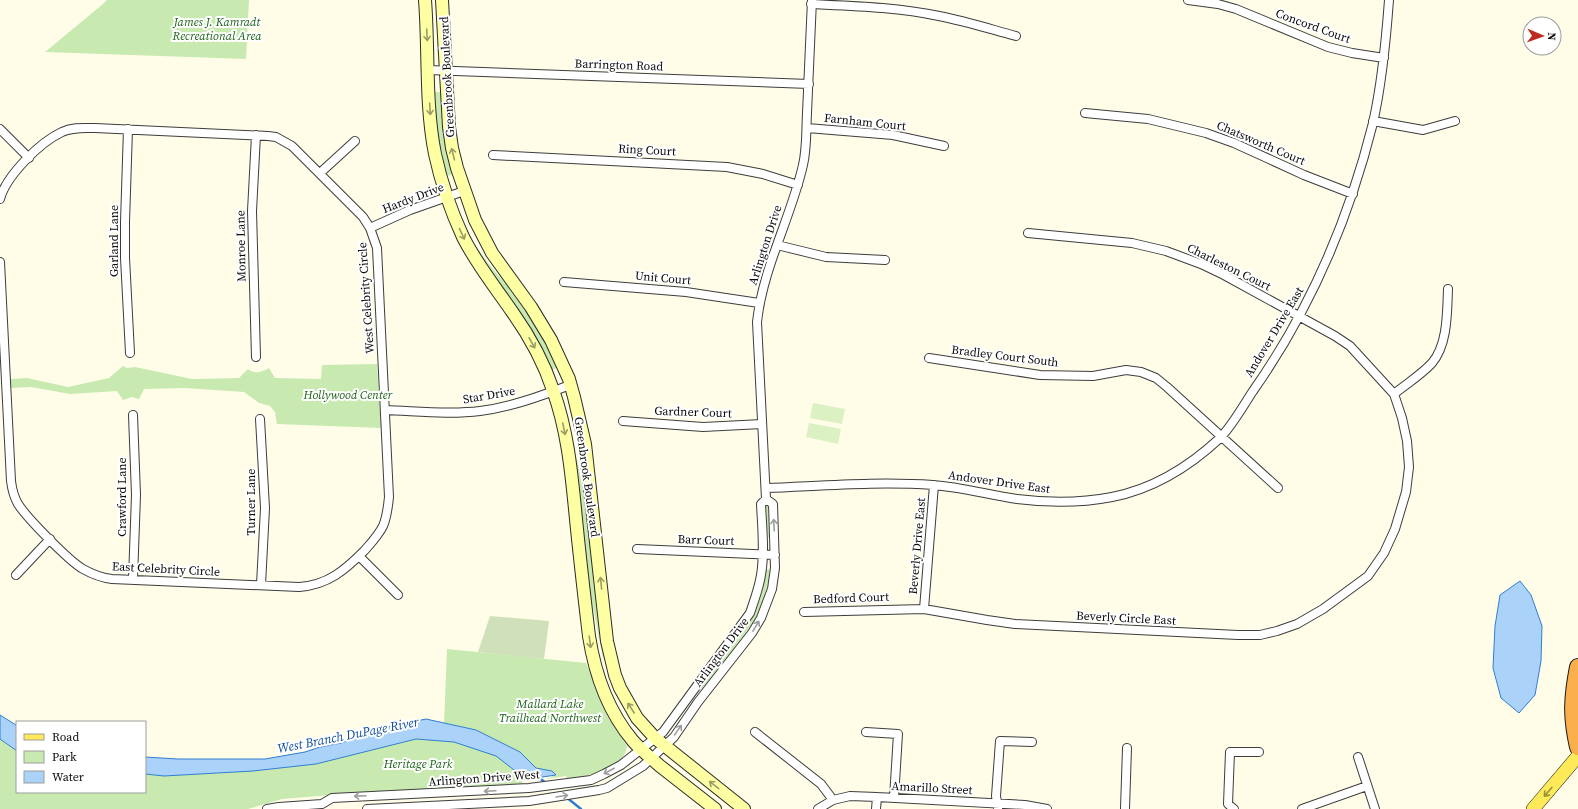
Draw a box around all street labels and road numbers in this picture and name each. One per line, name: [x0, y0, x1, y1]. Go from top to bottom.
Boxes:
street label: Concord Court: [1273, 5, 1353, 47]
street label: Greenbrook Boulevard: [436, 16, 458, 138]
street label: Barrington Road: [574, 55, 664, 75]
street label: Farnham Court: [823, 110, 907, 134]
street label: Chatsworth Court: [1214, 117, 1308, 169]
street label: Ring Court: [618, 140, 676, 160]
street label: Hardy Drive: [380, 179, 446, 217]
street label: Arlington Drive: [745, 203, 785, 287]
street label: Garland Lane: [106, 205, 122, 277]
street label: Monroe Lane: [232, 210, 250, 282]
street label: Charleston Court: [1184, 240, 1274, 294]
street label: West Celebrity Circle: [354, 242, 378, 354]
street label: Unit Court: [634, 268, 692, 288]
street label: Andover Drive East: [1241, 284, 1307, 380]
street label: Bradley Court South: [951, 341, 1059, 371]
street label: Star Drive: [462, 383, 516, 407]
street label: Gardner Court: [654, 403, 732, 421]
street label: Greenbrook Boulevard: [571, 416, 603, 538]
street label: Crawford Lane: [114, 457, 130, 537]
street label: Andover Drive East: [947, 467, 1051, 497]
street label: Turner Lane: [243, 469, 259, 535]
street label: Beverly Drive East: [905, 497, 929, 595]
street label: Barr Court: [677, 531, 735, 549]
street label: East Celebrity Circle: [111, 558, 221, 580]
street label: Bedford Court: [813, 589, 889, 607]
street label: Beverly Circle East: [1076, 607, 1176, 629]
street label: Arlington Drive: [690, 614, 752, 690]
street label: Arlington Drive West: [428, 766, 540, 790]
street label: Amarillo Street: [891, 778, 973, 798]

